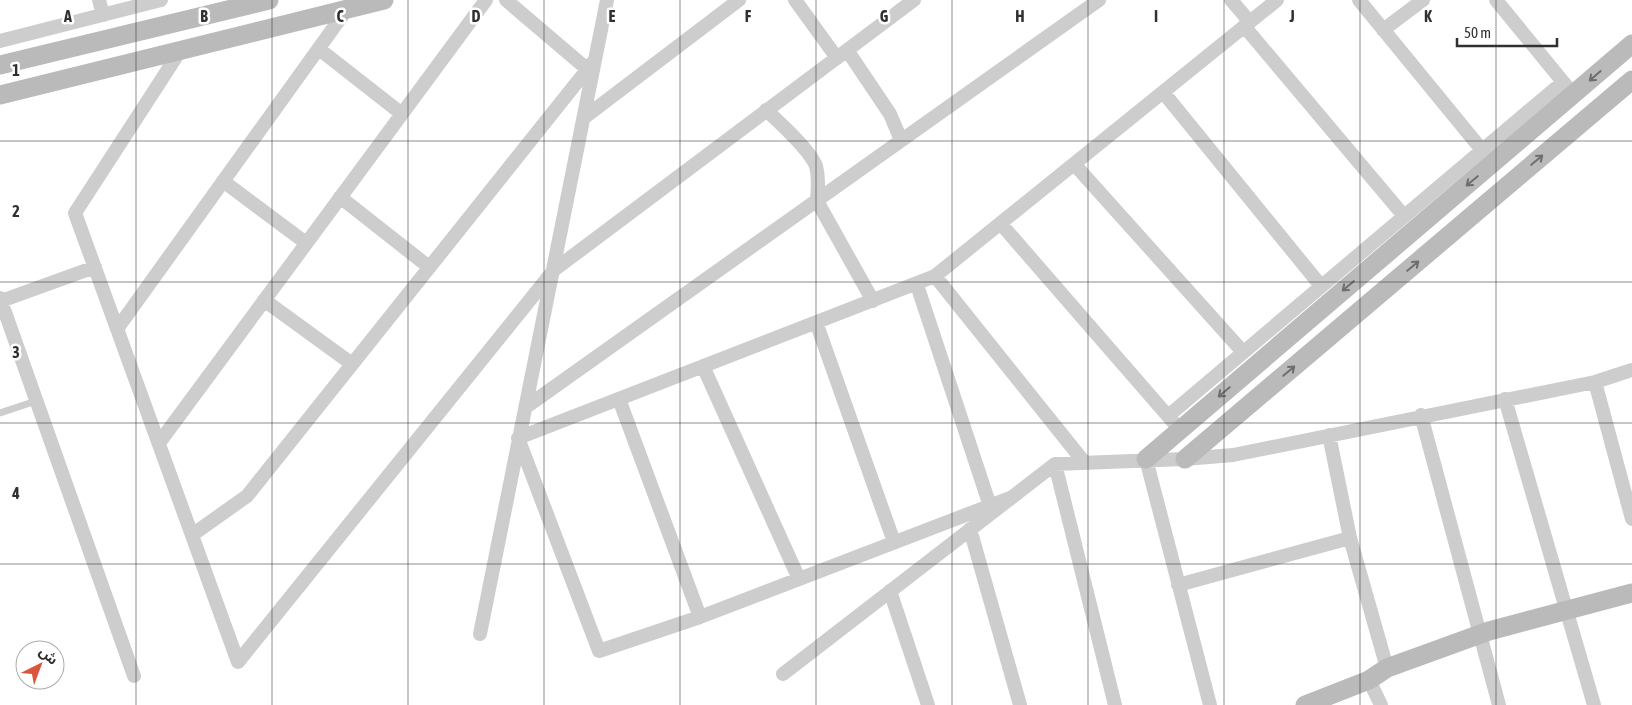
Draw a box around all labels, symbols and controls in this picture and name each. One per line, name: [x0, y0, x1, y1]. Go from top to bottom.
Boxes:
text: A: [63, 7, 72, 25]
text: B: [200, 7, 208, 25]
text: C: [336, 7, 344, 25]
text: D: [472, 7, 481, 25]
text: E: [609, 7, 616, 25]
text: F: [745, 7, 752, 25]
text: G: [880, 7, 889, 25]
text: H: [1015, 7, 1025, 25]
text: I: [1154, 7, 1158, 25]
text: J: [1288, 7, 1295, 25]
text: K: [1424, 7, 1432, 25]
scale bar: [1457, 15, 1557, 47]
text: 50 m: [1464, 24, 1491, 41]
text: 1: [12, 61, 20, 79]
one-way arrow: [1589, 70, 1602, 81]
one-way arrow: [1530, 155, 1543, 166]
one-way arrow: [1465, 176, 1478, 187]
text: 2: [12, 202, 20, 220]
one-way arrow: [1406, 260, 1419, 271]
one-way arrow: [1342, 281, 1355, 292]
text: 3: [12, 343, 20, 361]
one-way arrow: [1282, 365, 1295, 376]
one-way arrow: [1218, 386, 1231, 397]
text: 4: [11, 484, 20, 502]
north arrow: [15, 640, 65, 690]
text: ش: [36, 643, 61, 668]

